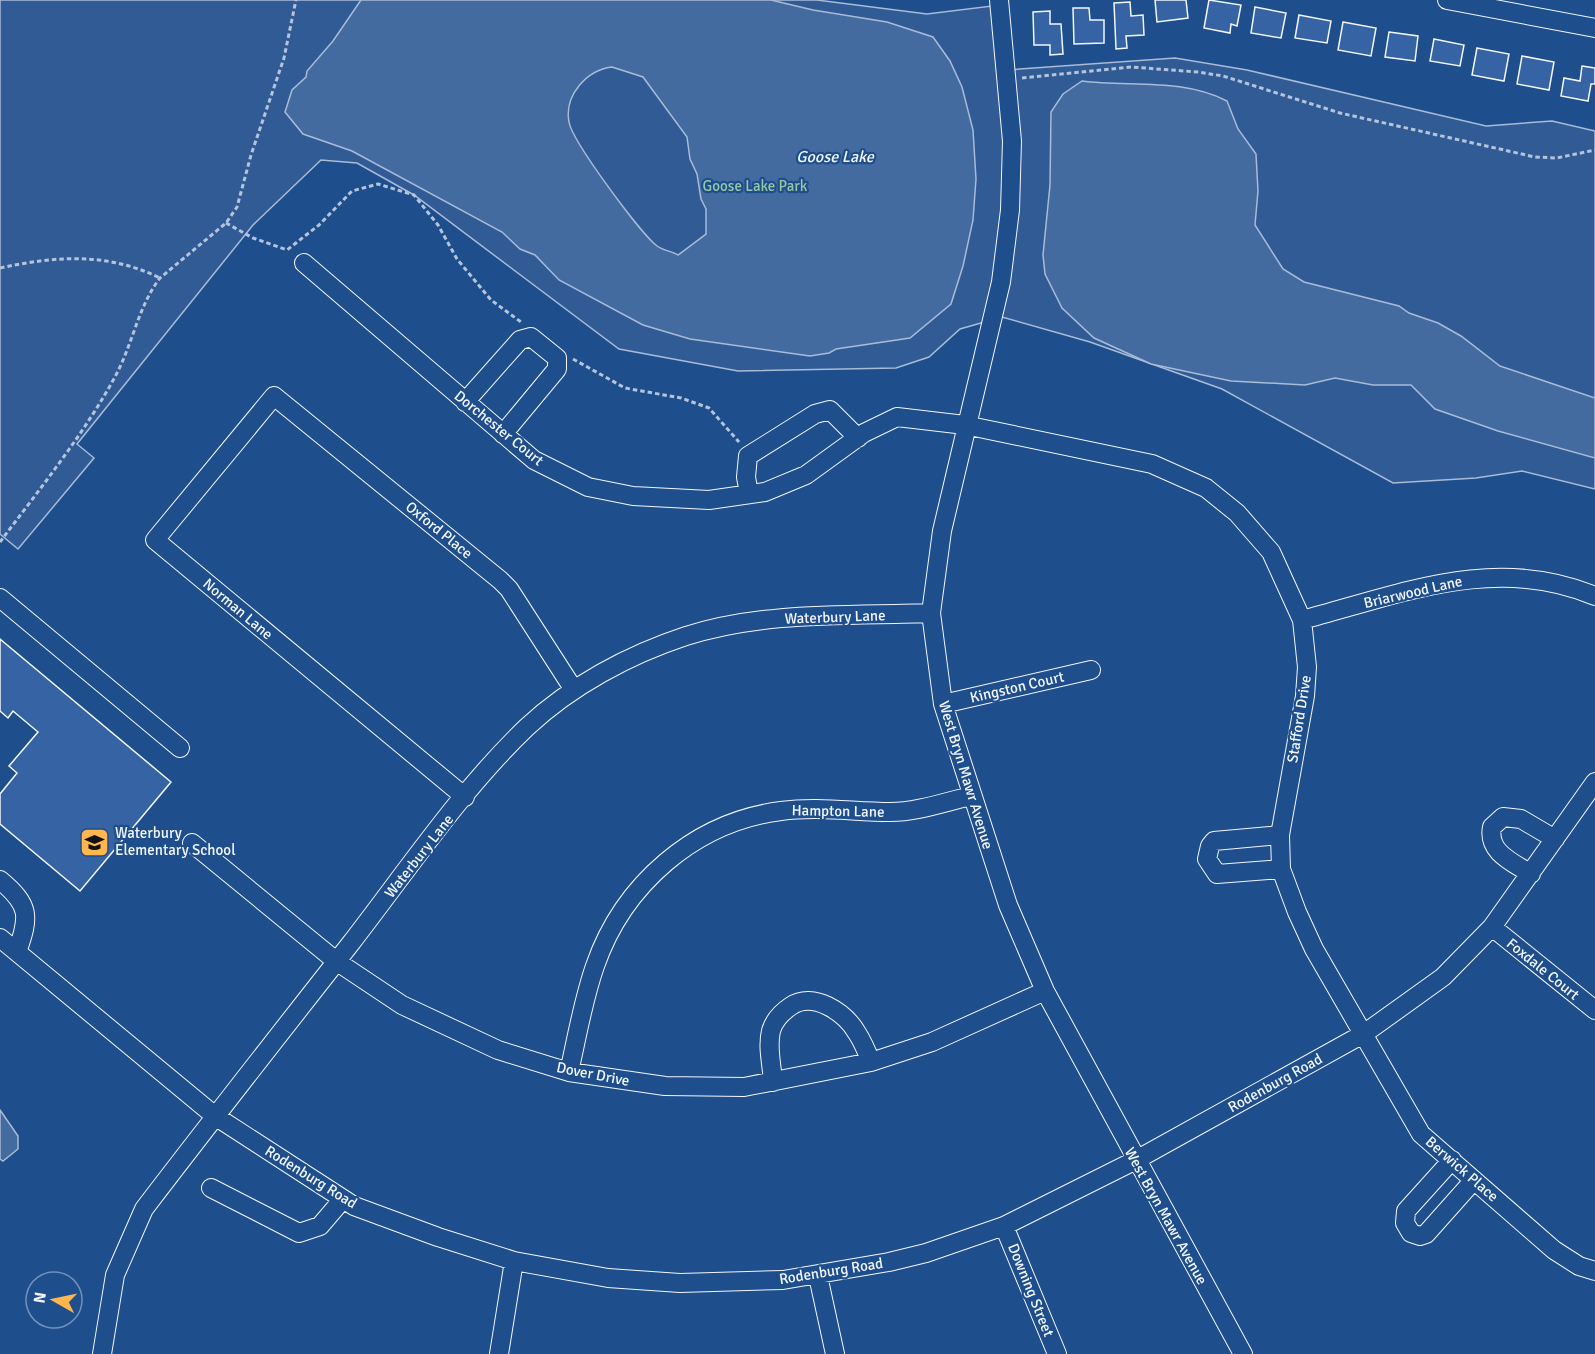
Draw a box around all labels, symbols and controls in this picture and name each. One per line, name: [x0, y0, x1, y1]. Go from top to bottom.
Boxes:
water label: Goose Lake: [796, 147, 875, 167]
park label: Goose Lake Park: [703, 177, 808, 195]
street label: Dorchester Court: [451, 387, 547, 469]
street label: Oxford Place: [402, 498, 476, 562]
street label: Briarwood Lane: [1362, 572, 1464, 612]
street label: Norman Lane: [199, 575, 277, 643]
street label: Waterbury Lane: [784, 606, 886, 628]
street label: Kingston Court: [968, 667, 1066, 707]
street label: Stafford Drive: [1283, 674, 1315, 764]
street label: West Bryn Mawr Avenue: [935, 699, 997, 851]
street label: Hampton Lane: [791, 801, 885, 821]
street label: Waterbury Lane: [381, 811, 457, 901]
place label: Waterbury Elementary School: [115, 824, 236, 859]
school or university icon: Waterbury Elementary School: [78, 826, 110, 858]
street label: Foxdale Court: [1503, 934, 1583, 1004]
street label: Rodenburg Road: [1225, 1050, 1325, 1116]
street label: Dover Drive: [555, 1058, 631, 1090]
street label: Berwick Place: [1422, 1133, 1502, 1205]
street label: Rodenburg Road: [262, 1142, 360, 1212]
street label: West Bryn Mawr Avenue: [1121, 1144, 1211, 1288]
street label: Downing Street: [1004, 1241, 1058, 1339]
street label: Rodenburg Road: [778, 1254, 884, 1288]
north arrow: [24, 1270, 84, 1330]
text: N: [29, 1291, 51, 1305]

